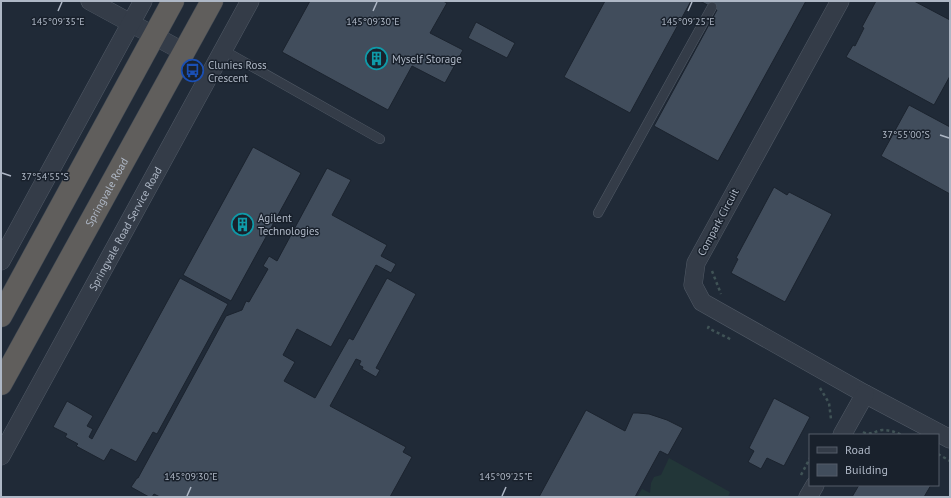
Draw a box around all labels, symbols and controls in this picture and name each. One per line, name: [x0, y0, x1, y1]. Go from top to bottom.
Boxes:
text: 145°09'35"E: [31, 15, 85, 28]
text: 145°09'30"E: [346, 15, 400, 28]
text: 145°09'25"E: [661, 15, 715, 28]
building icon: Myself Storage: [363, 46, 389, 72]
place label: Myself Storage: [392, 52, 462, 66]
bus stop icon: Clunies Ross Crescent: [179, 58, 205, 84]
place label: Clunies Ross Crescent: [208, 58, 267, 85]
text: 37°55'00"S: [882, 128, 930, 141]
street label: Springvale Road: [82, 155, 131, 229]
street label: Springvale Road Service Road: [86, 164, 165, 293]
text: 37°54'55"S: [21, 170, 69, 183]
street label: Compark Circuit: [694, 186, 742, 258]
building icon: Agilent Technologies: [229, 211, 255, 237]
place label: Agilent Technologies: [258, 211, 320, 238]
legend: [809, 434, 939, 486]
text: Road: [845, 442, 870, 457]
text: Building: [845, 462, 888, 477]
text: 145°09'30"E: [164, 470, 218, 483]
text: 145°09'25"E: [479, 470, 533, 483]

